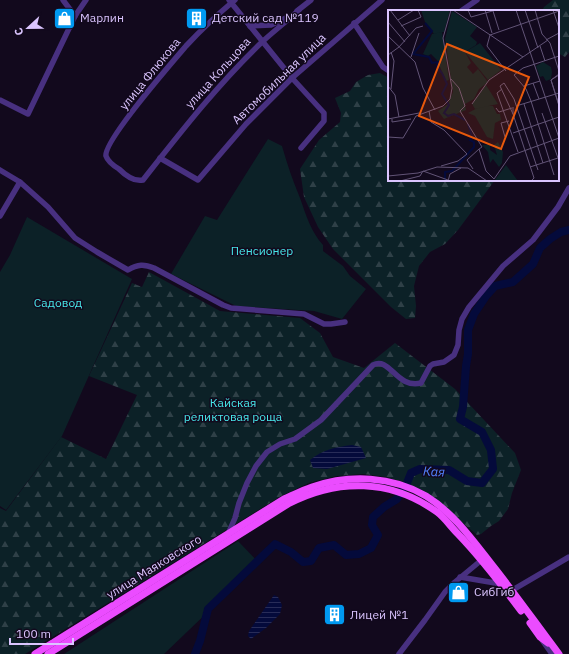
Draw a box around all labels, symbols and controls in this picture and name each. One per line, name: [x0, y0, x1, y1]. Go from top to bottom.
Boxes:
shop icon: Марлин: [51, 5, 77, 31]
building icon: Детский сад №119: [183, 5, 209, 31]
north arrow: [8, 8, 48, 48]
place label: Марлин: [80, 10, 124, 25]
place label: Детский сад №119: [212, 10, 319, 25]
inset map: [388, 10, 559, 181]
text: С: [11, 26, 27, 38]
street label: Автомобильная улица: [229, 30, 329, 127]
street label: улица Флюкова: [116, 34, 184, 113]
street label: улица Кольцова: [182, 34, 254, 111]
park label: Пенсионер: [231, 243, 293, 258]
park label: Садовод: [34, 295, 82, 310]
park label: Кайская реликтовая роща: [184, 395, 283, 424]
water label: Кая: [423, 463, 446, 480]
street label: улица Маяковского: [103, 531, 204, 602]
shop icon: СибГиб: [445, 579, 471, 605]
place label: СибГиб: [474, 584, 515, 599]
building icon: Лицей №1: [321, 602, 347, 628]
place label: Лицей №1: [350, 607, 408, 622]
scale bar: [10, 620, 73, 646]
text: 100 m: [16, 626, 51, 641]

